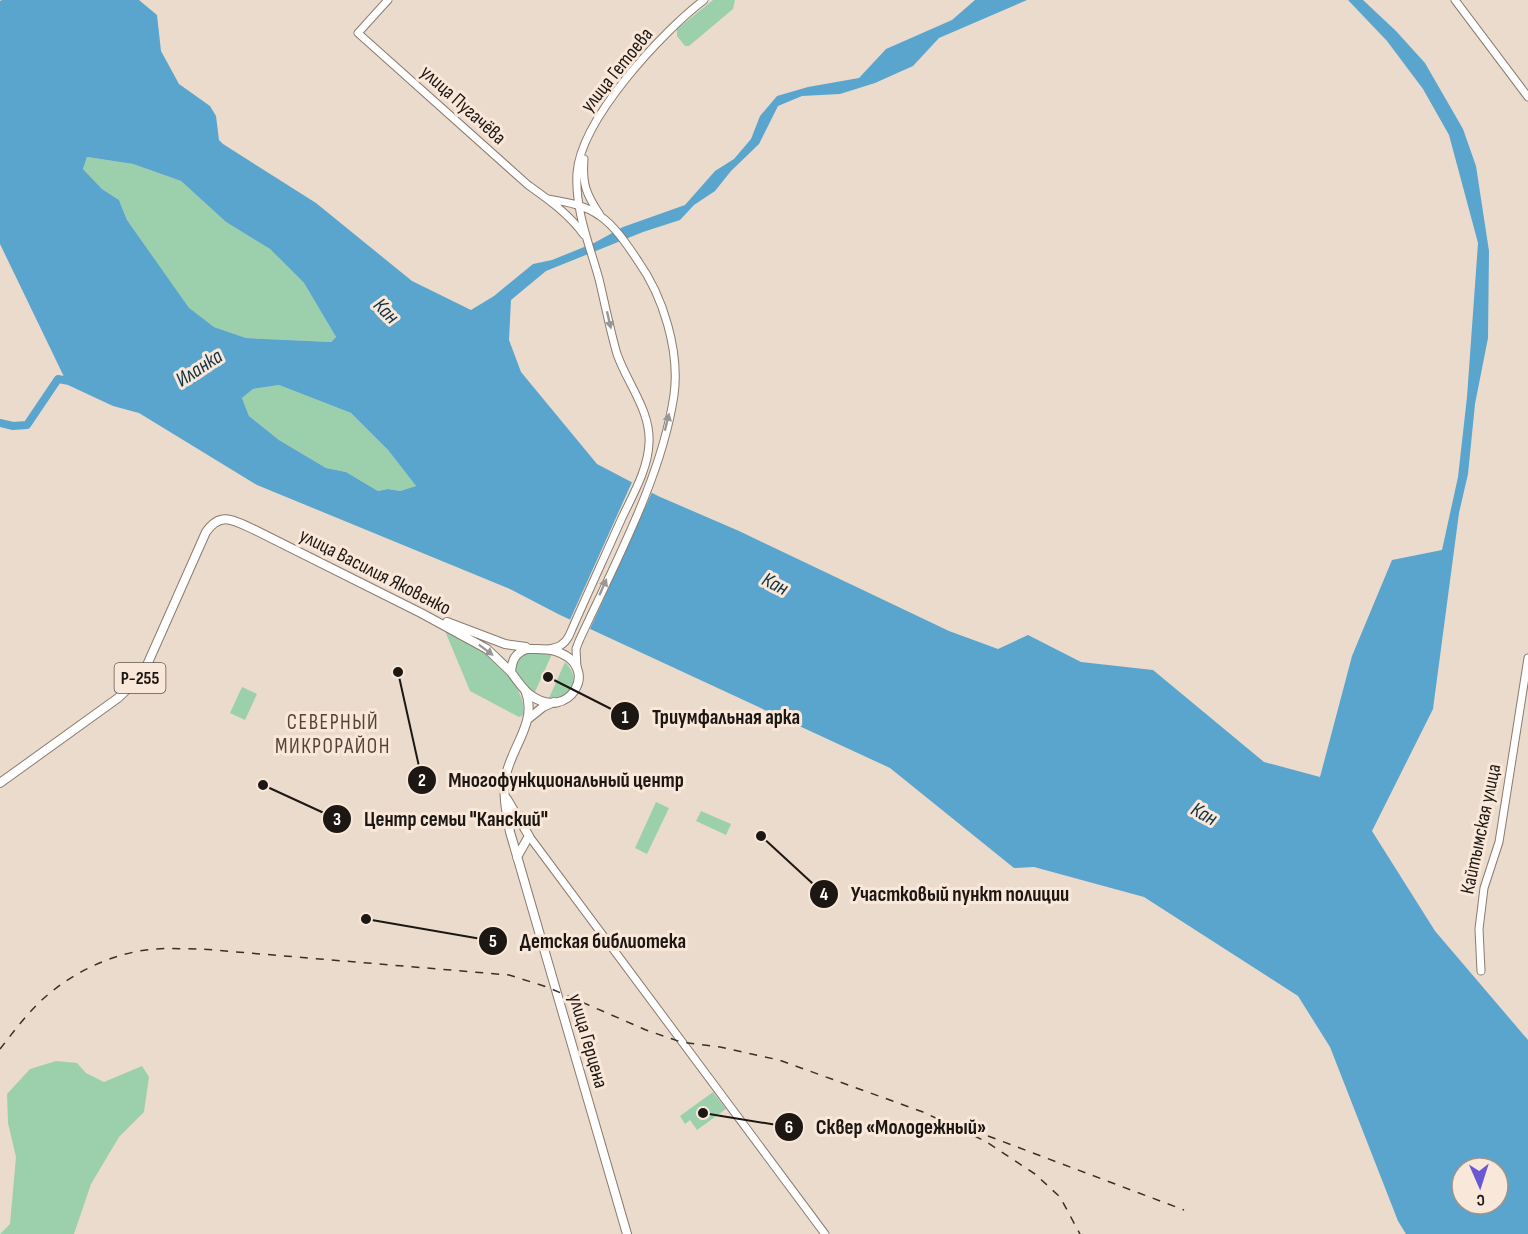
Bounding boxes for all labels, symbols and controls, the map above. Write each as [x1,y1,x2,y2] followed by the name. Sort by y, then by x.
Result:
[576,23,658,117] street label: улица Гетоева
[415,60,511,150] street label: улица Пугачёва
[368,293,404,329] water label: Кан
[605,311,615,329] one-way arrow
[171,343,228,392] water label: Иланка
[663,413,673,432] one-way arrow
[295,523,455,621] street label: улица Василия Яковенко
[758,567,793,601] water label: Кан
[599,579,608,596] one-way arrow
[478,644,494,656] one-way arrow
[114,663,166,693] road number: Р-255
[610,697,812,736] callout: Триумфальная арка
[652,705,800,730] text: Триумфальная арка
[621,707,629,728] text: 1
[275,710,391,759] district label: СЕВЕРНЫЙ МИКРОРАЙОН
[407,760,696,799] callout: Многофункциональный центр
[1456,762,1506,896] street label: Кайтымская улица
[448,768,684,793] text: Многофункциональный центр
[418,770,426,791] text: 2
[1186,797,1222,831] water label: Кан
[322,799,560,838] callout: Центр семьи "Канский"
[364,807,548,832] text: Центр семьи "Канский"
[333,809,341,830] text: 3
[809,874,1081,913] callout: Участковый пункт полиции
[851,882,1069,907] text: Участковый пункт полиции
[820,884,829,905] text: 4
[478,921,698,960] callout: Детская библиотека
[520,929,686,954] text: Детская библиотека
[489,931,497,952] text: 5
[563,991,613,1091] street label: улица Герцена
[774,1107,998,1146] callout: Сквер «Молодежный»
[816,1115,986,1140] text: Сквер «Молодежный»
[785,1117,793,1138] text: 6
[1450,1156,1510,1216] north arrow
[1476,1190,1485,1209] text: С

